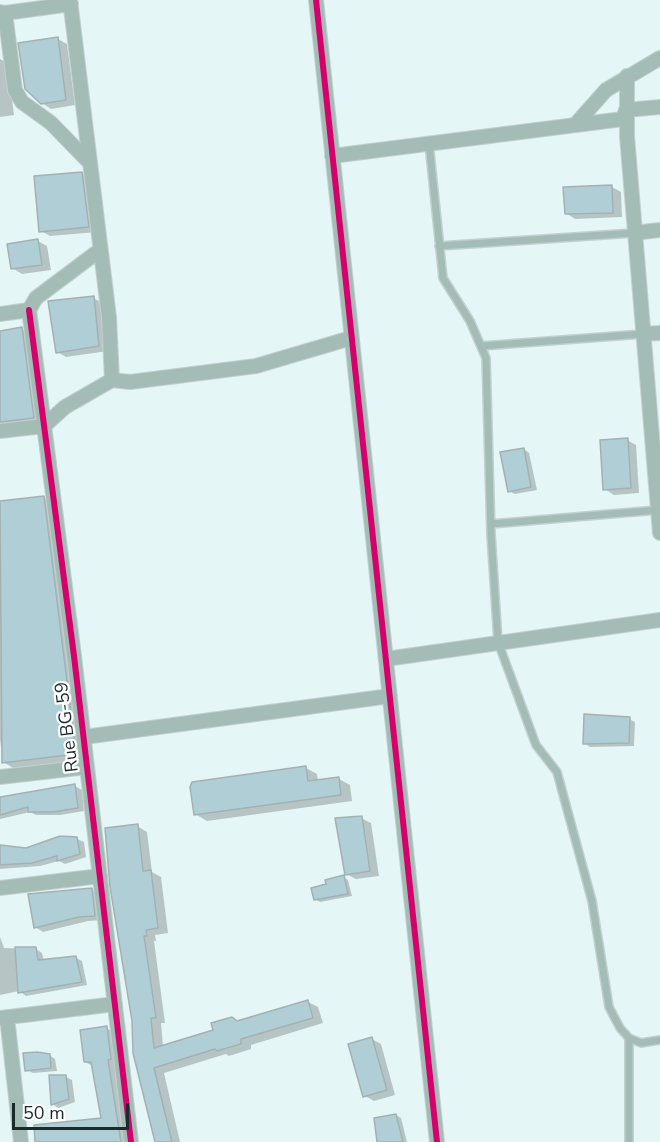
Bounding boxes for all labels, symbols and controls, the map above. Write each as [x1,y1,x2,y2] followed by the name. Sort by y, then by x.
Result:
[52,681,84,773] street label: Rue BG-59
[15,1091,132,1129] scale bar
[23,1101,65,1125] text: 50 m

